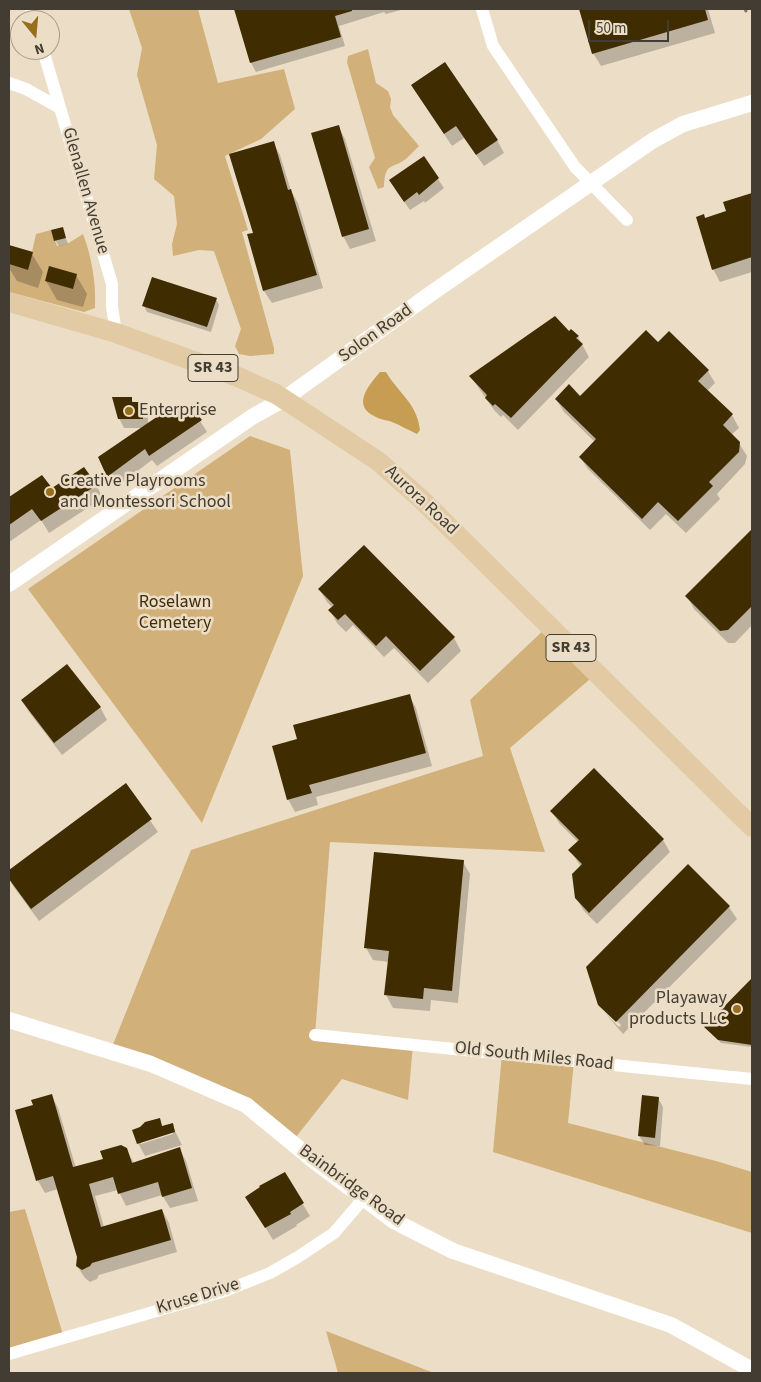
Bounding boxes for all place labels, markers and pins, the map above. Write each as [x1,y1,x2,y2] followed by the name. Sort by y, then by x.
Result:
[139,400,216,422] place label: Enterprise
[123,405,135,417] marker: Enterprise
[60,471,231,514] place label: Creative Playrooms and Montessori School
[44,486,56,498] marker: Creative Playrooms and Montessori School
[629,988,727,1030] place label: Playaway products LLC
[731,1003,743,1015] marker: Playaway products LLC

